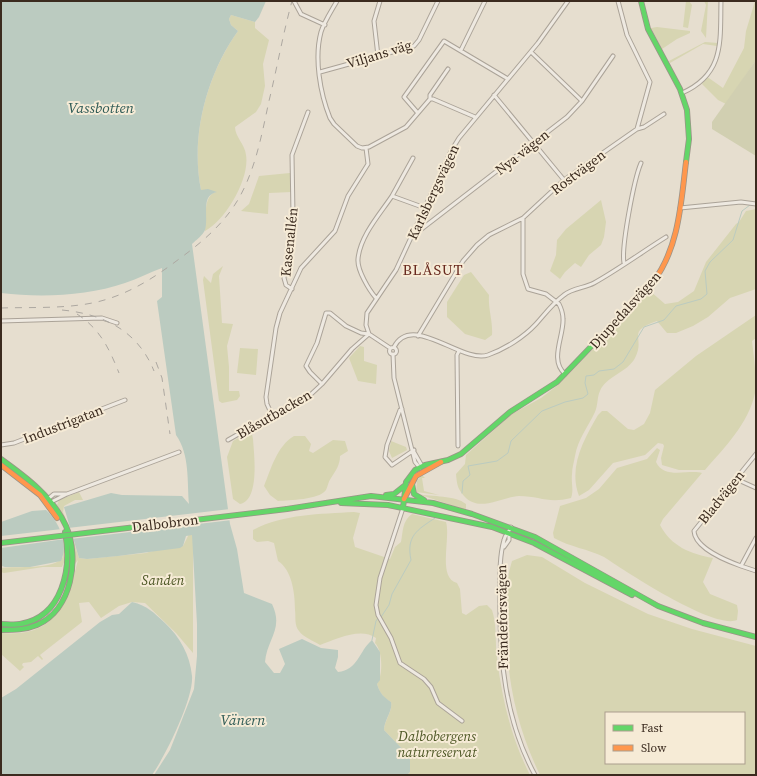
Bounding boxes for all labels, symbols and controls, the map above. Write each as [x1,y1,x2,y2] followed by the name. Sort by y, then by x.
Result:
[344,35,414,73] street label: Viljans väg
[68,97,134,118] water label: Vassbotten
[491,124,554,180] street label: Nya vägen
[402,141,464,243] street label: Karlsbergsvägen
[546,144,610,199] street label: Rostvägen
[275,206,303,277] street label: Kasenallén
[402,259,464,280] district label: BLÅSUT
[584,266,666,353] street label: Djupedalsvägen
[233,384,316,444] street label: Blåsutbacken
[20,399,107,448] street label: Industrigatan
[693,465,749,528] street label: Bladvägen
[131,509,200,537] street label: Dalbobron
[491,564,513,670] street label: Frändeforsvägen
[141,570,185,590] park label: Sanden
[220,709,266,730] water label: Vänern
[605,712,745,764] legend
[641,720,663,736] text: Fast
[397,726,478,762] park label: Dalbobergens naturreservat
[641,740,667,756] text: Slow

